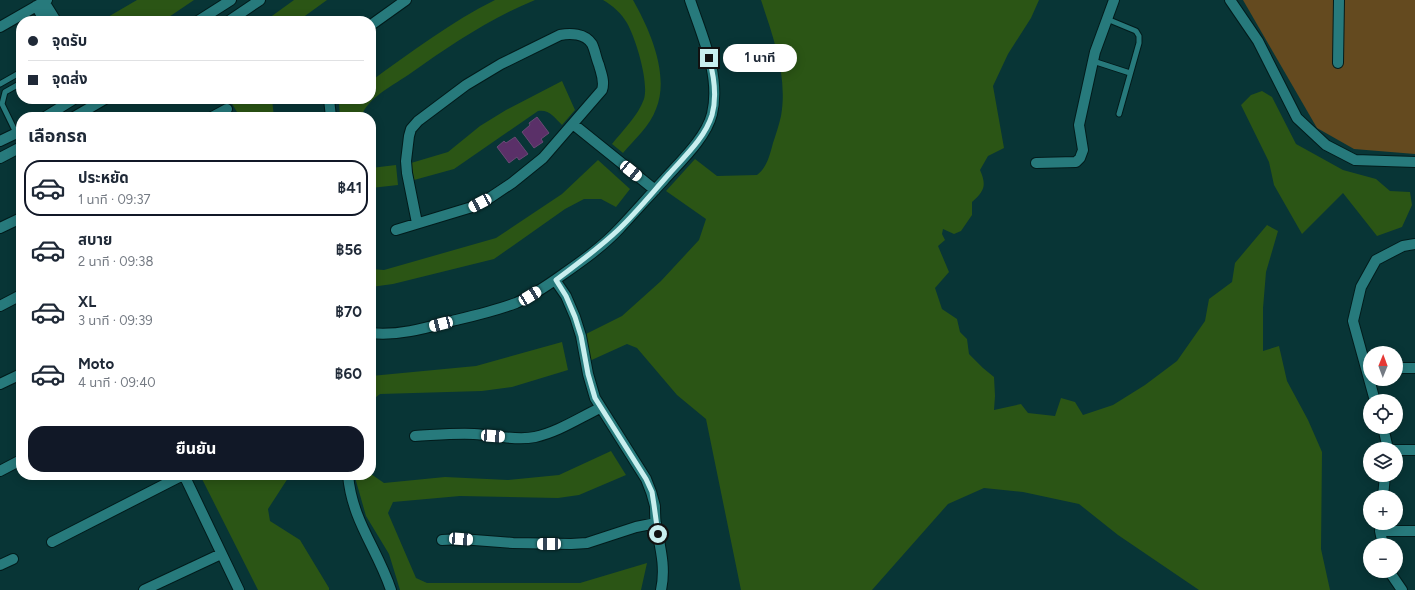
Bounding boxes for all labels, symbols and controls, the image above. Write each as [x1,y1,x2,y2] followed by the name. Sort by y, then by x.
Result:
[52,32,87,50] text: จุดรับ
[723,44,797,72] callout: 1 นาที
[700,49,718,67] route end
[744,50,776,65] text: 1 นาที
[52,70,88,88] text: จุดส่ง
[28,125,87,147] text: เลือกรถ
[618,159,644,183] car
[78,169,129,187] text: ประหยัด
[30,170,66,206] icon: car
[337,179,362,197] text: ฿41
[78,192,151,207] text: 1 นาที · 09:37
[467,192,493,214] car
[78,231,112,249] text: สบาย
[30,232,66,268] icon: car
[336,241,362,259] text: ฿56
[78,254,153,269] text: 2 นาที · 09:38
[517,285,543,307] car
[78,293,96,311] text: XL
[30,294,66,330] icon: car
[335,303,362,321] text: ฿70
[78,313,153,328] text: 3 นาที · 09:39
[428,315,454,333] car
[1363,346,1403,386] north arrow
[1363,346,1403,578] map controls
[78,355,114,373] text: Moto
[30,356,66,392] icon: car
[335,365,362,383] text: ฿60
[78,375,156,390] text: 4 นาที · 09:40
[1363,394,1403,434] button: locate
[28,426,364,472] button: ยืนยัน
[481,429,505,443] car
[1363,442,1403,482] button: layers
[1363,490,1403,530] button: +
[649,525,667,543] route start
[449,532,473,546] car
[537,538,561,550] car
[1363,538,1403,578] button: −

